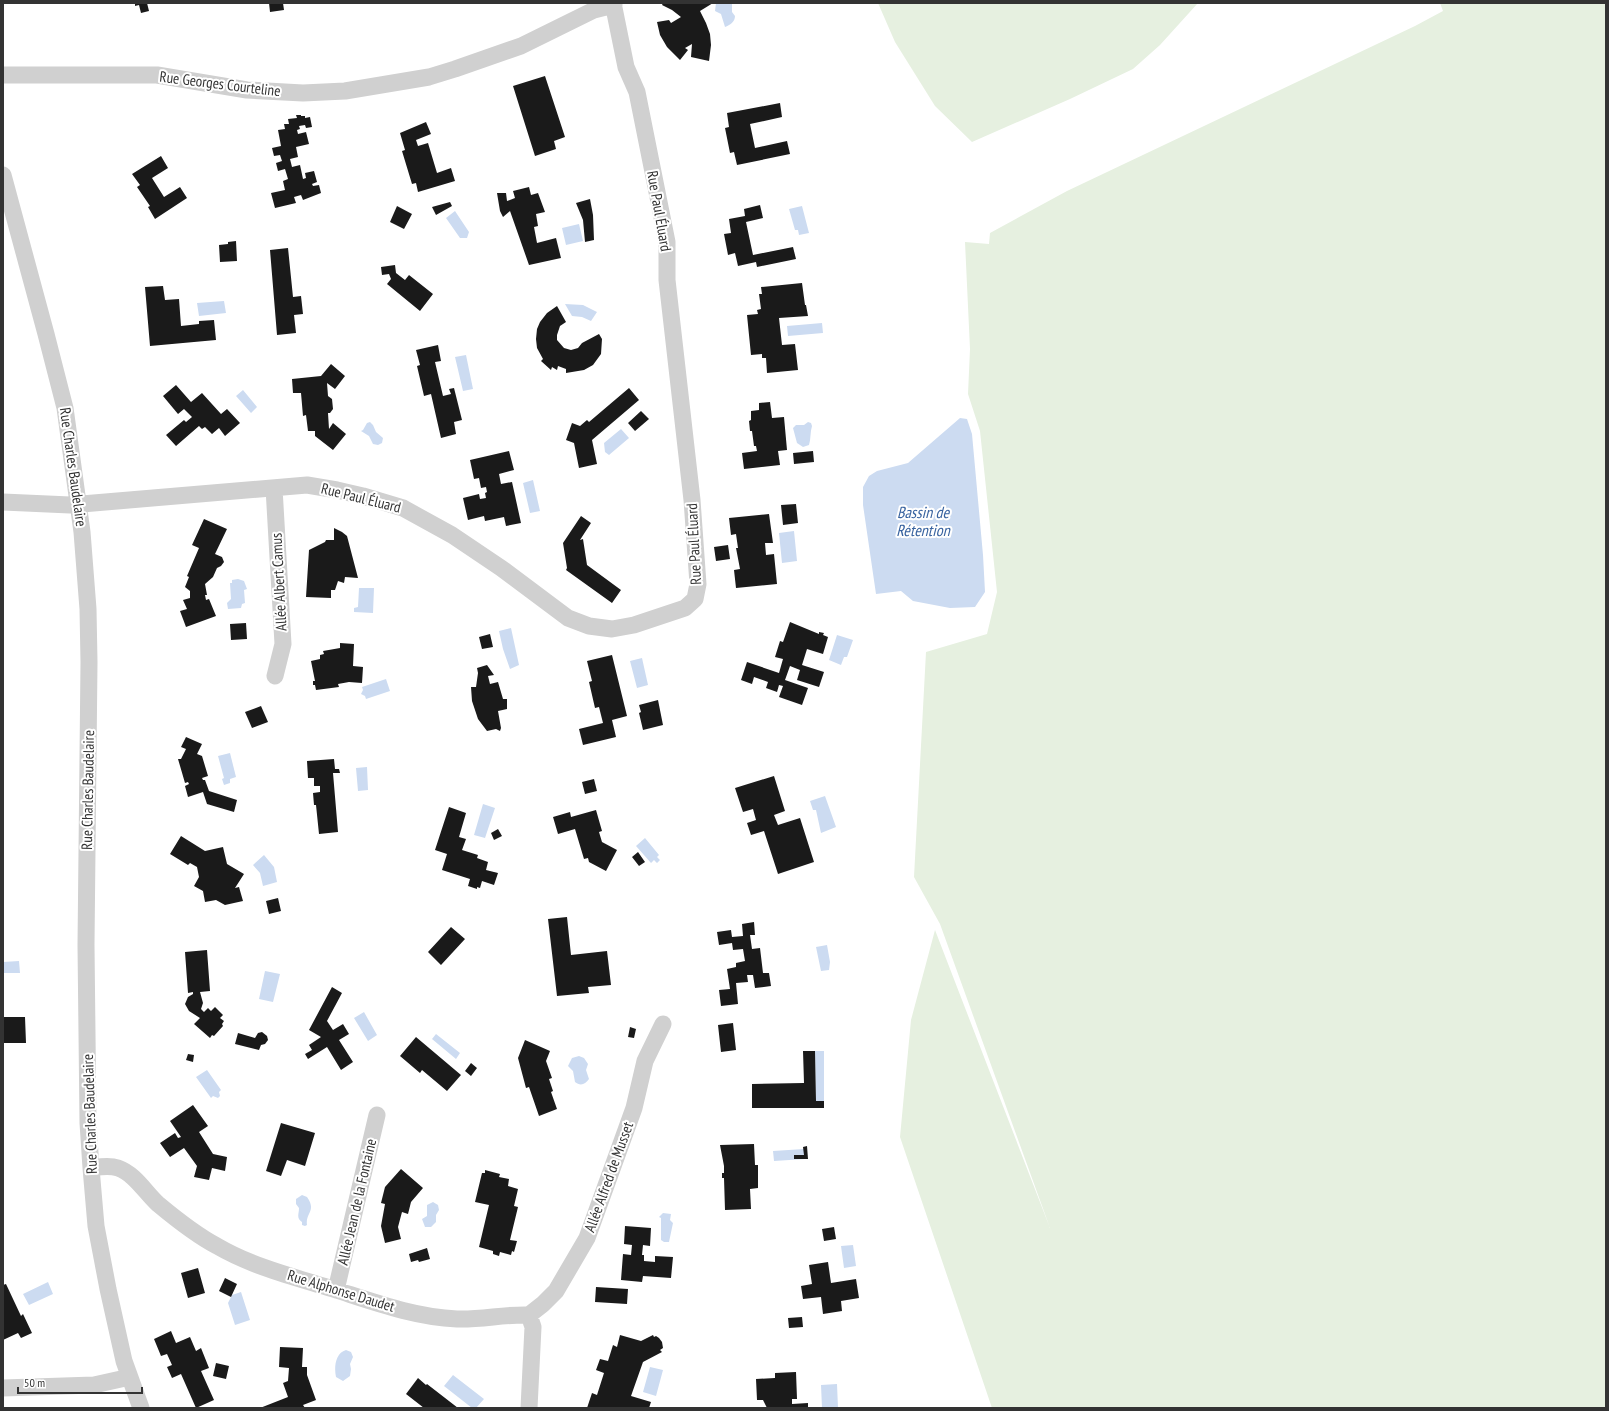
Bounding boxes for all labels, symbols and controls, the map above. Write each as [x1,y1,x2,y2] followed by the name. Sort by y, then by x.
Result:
[159,67,282,100] street label: Rue Georges Courteline
[643,169,676,253] street label: Rue Paul Éluard
[56,406,91,528] street label: Rue Charles Baudelaire
[319,478,403,517] street label: Rue Paul Éluard
[896,502,951,540] water label: Bassin de Rétention
[682,503,705,585] street label: Rue Paul Éluard
[266,532,291,632] street label: Allée Albert Camus
[77,730,98,850] street label: Rue Charles Baudelaire
[78,1054,101,1174] street label: Rue Charles Baudelaire
[580,1119,637,1235] street label: Allée Alfred de Musset
[333,1137,380,1267] street label: Allée Jean de la Fontaine
[285,1265,397,1316] street label: Rue Alphonse Daudet
[18,1369,142,1395] scale bar
[24,1375,45,1390] text: 50 m

